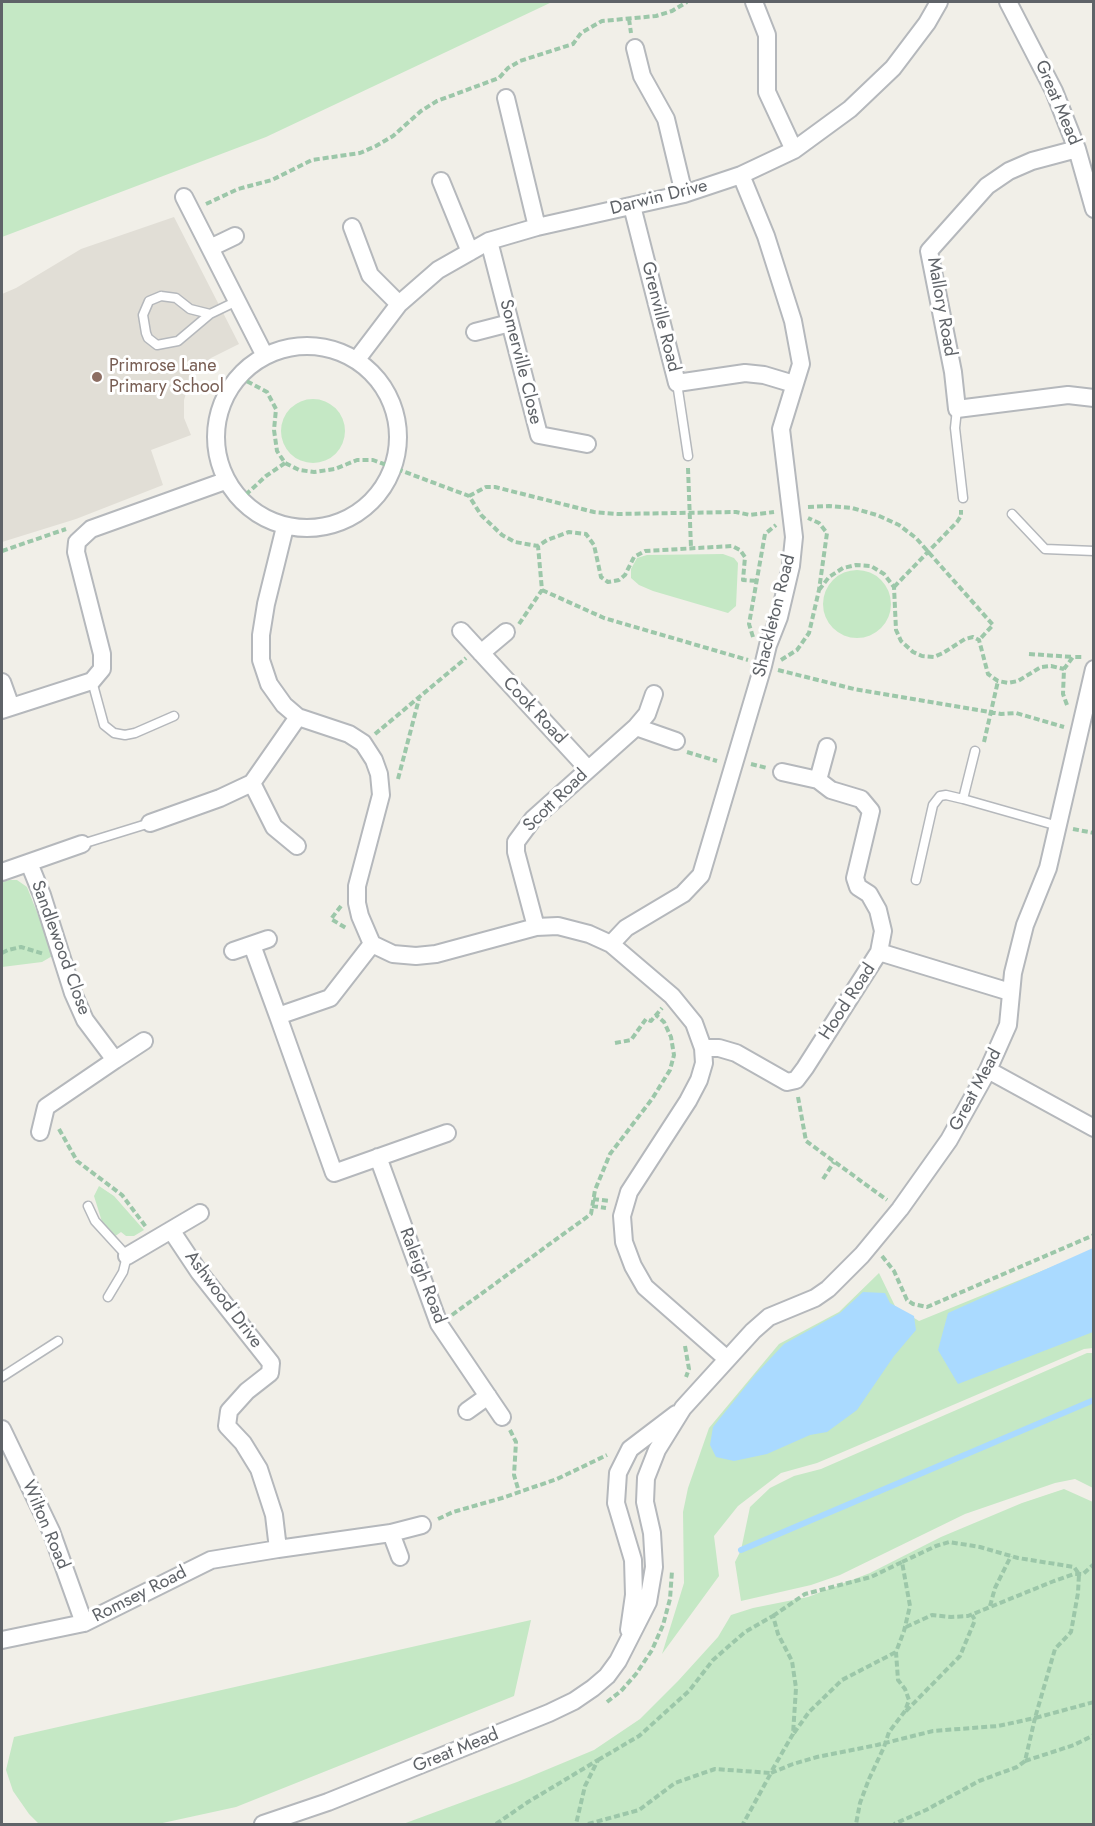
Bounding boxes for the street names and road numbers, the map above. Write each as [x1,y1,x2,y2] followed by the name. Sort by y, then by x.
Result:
[1029,57,1085,149] street label: Great Mead
[608,175,710,221] street label: Darwin Drive
[922,256,960,358] street label: Mallory Road
[636,260,684,374] street label: Grenville Road
[494,297,546,427] street label: Somerville Close
[749,552,801,680] street label: Shackleton Road
[497,673,571,749] street label: Cook Road
[519,765,593,837] street label: Scott Road
[26,878,94,1018] street label: Sandlewood Close
[815,960,881,1044] street label: Hood Road
[945,1045,1007,1135] street label: Great Mead
[394,1225,450,1327] street label: Raleigh Road
[180,1247,266,1353] street label: Ashwood Drive
[17,1477,73,1573] street label: Wilton Road
[90,1562,190,1628] street label: Romsey Road
[410,1724,502,1778] street label: Great Mead

